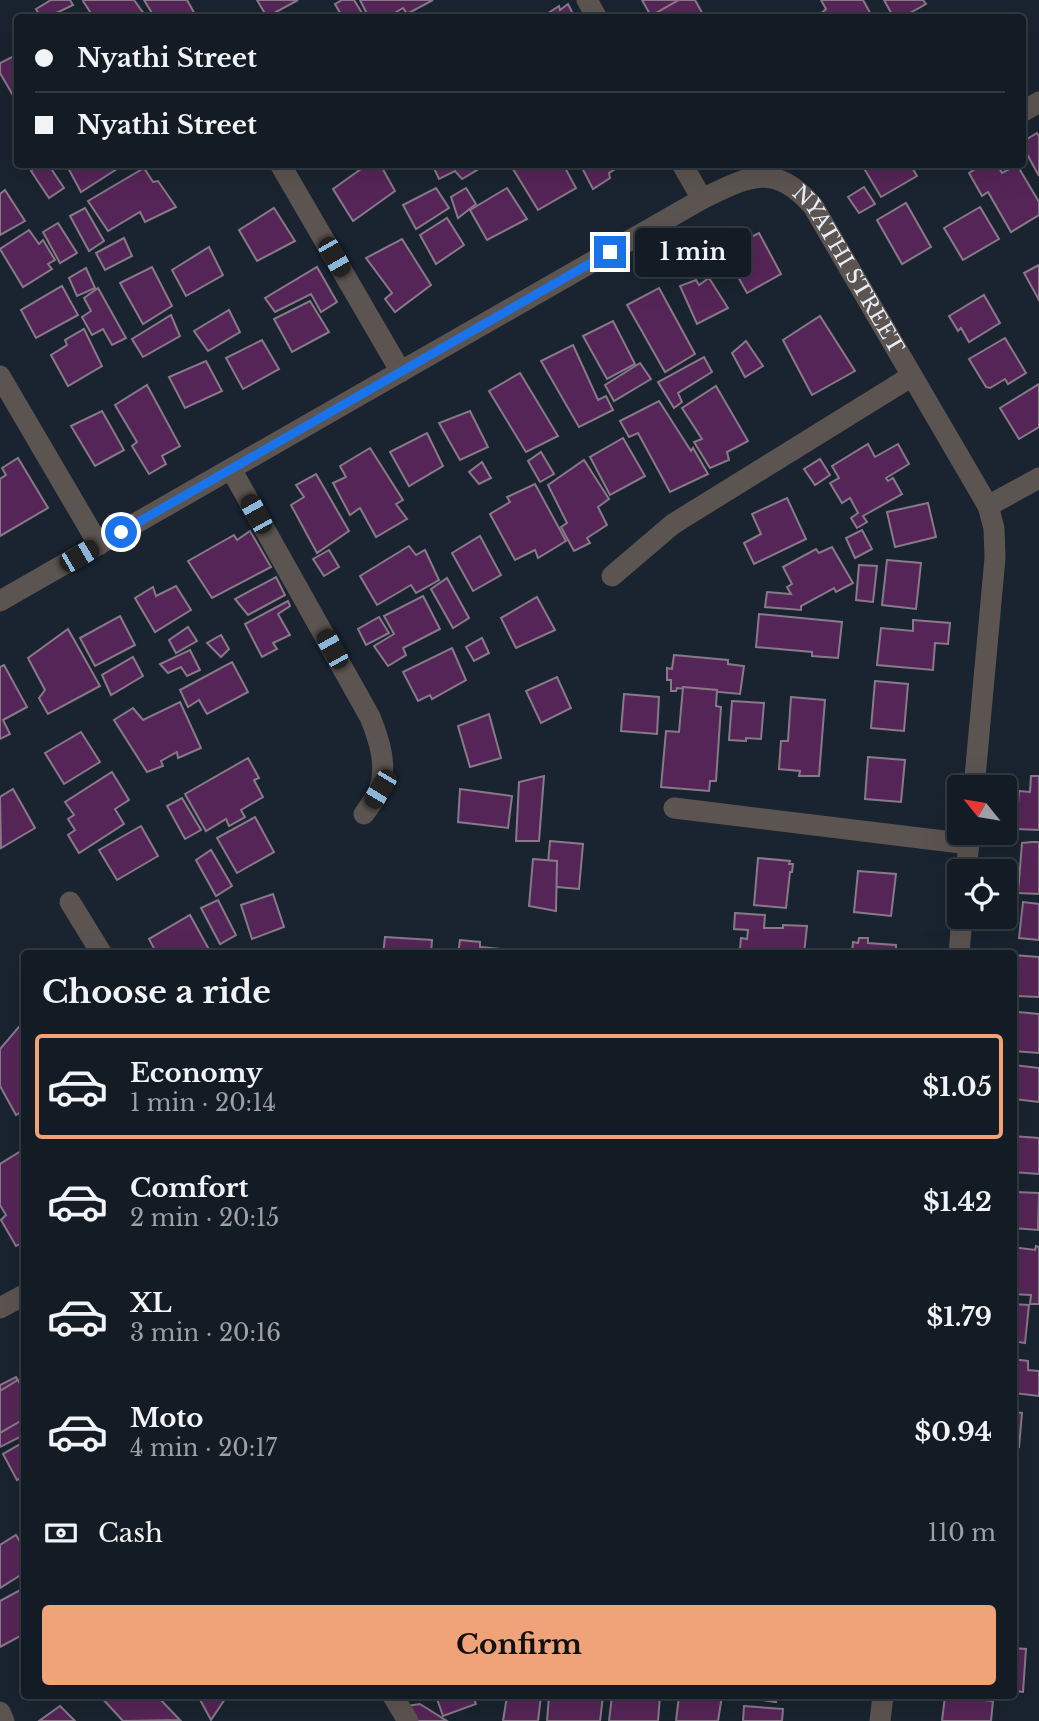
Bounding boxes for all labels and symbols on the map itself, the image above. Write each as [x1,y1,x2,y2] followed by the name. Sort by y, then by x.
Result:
[787,179,909,358] street label: NYATHI STREET
[634,228,750,276] callout: 1 min
[315,234,354,280] car
[594,236,626,268] route end
[237,491,276,537] car
[105,516,137,548] route start
[56,536,103,576] car
[313,626,352,672] car
[361,766,400,812] car
[947,775,1017,845] north arrow

